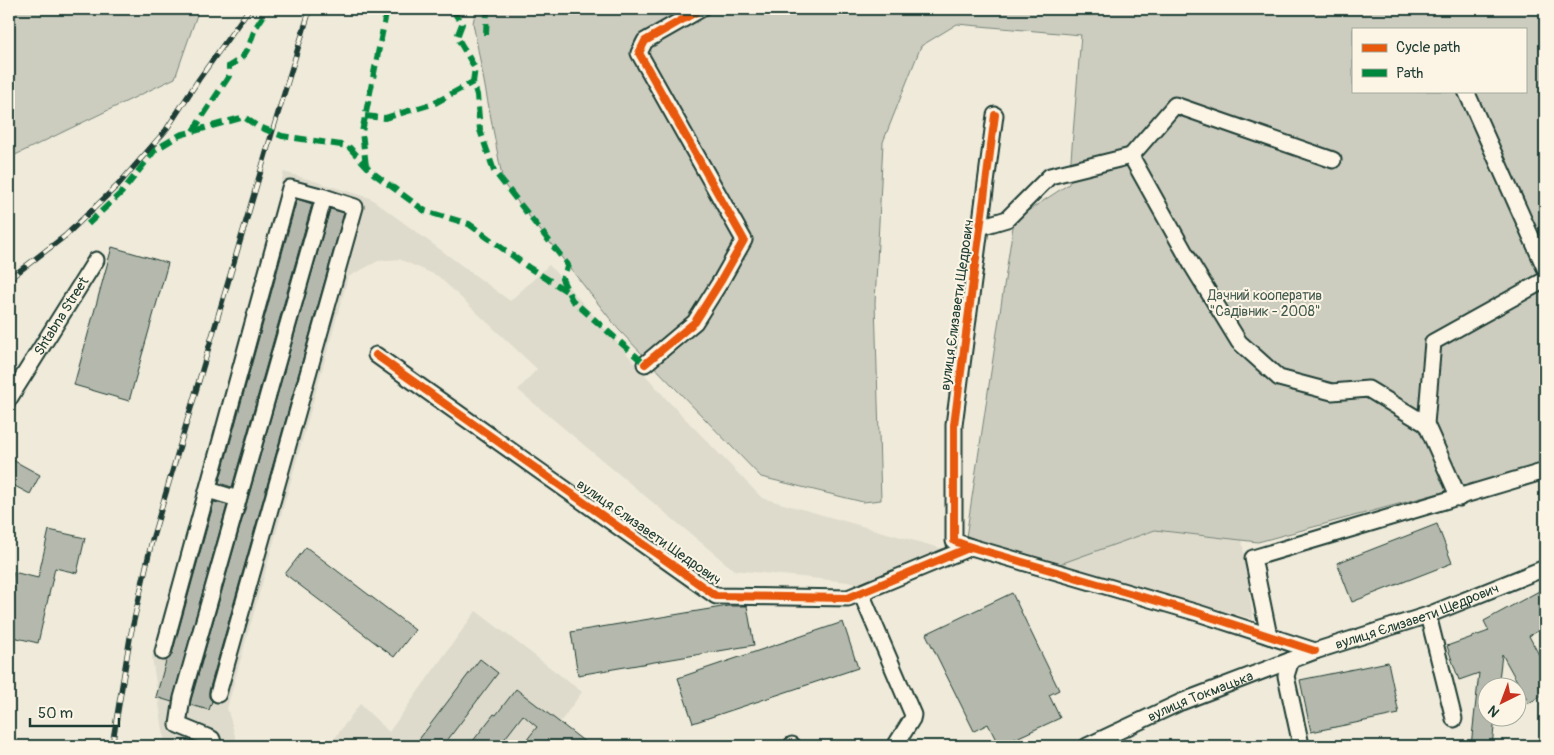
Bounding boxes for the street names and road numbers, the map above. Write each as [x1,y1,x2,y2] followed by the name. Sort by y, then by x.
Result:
[937,219,977,391] street label: вулиця Єлизавети Щедрович
[30,273,92,358] street label: Shtabna Street
[574,476,724,588] street label: вулиця Єлизавети Щедрович
[1333,579,1501,653] street label: вулиця Єлизавети Щедрович
[1145,667,1255,725] street label: вулиця Токмацька

